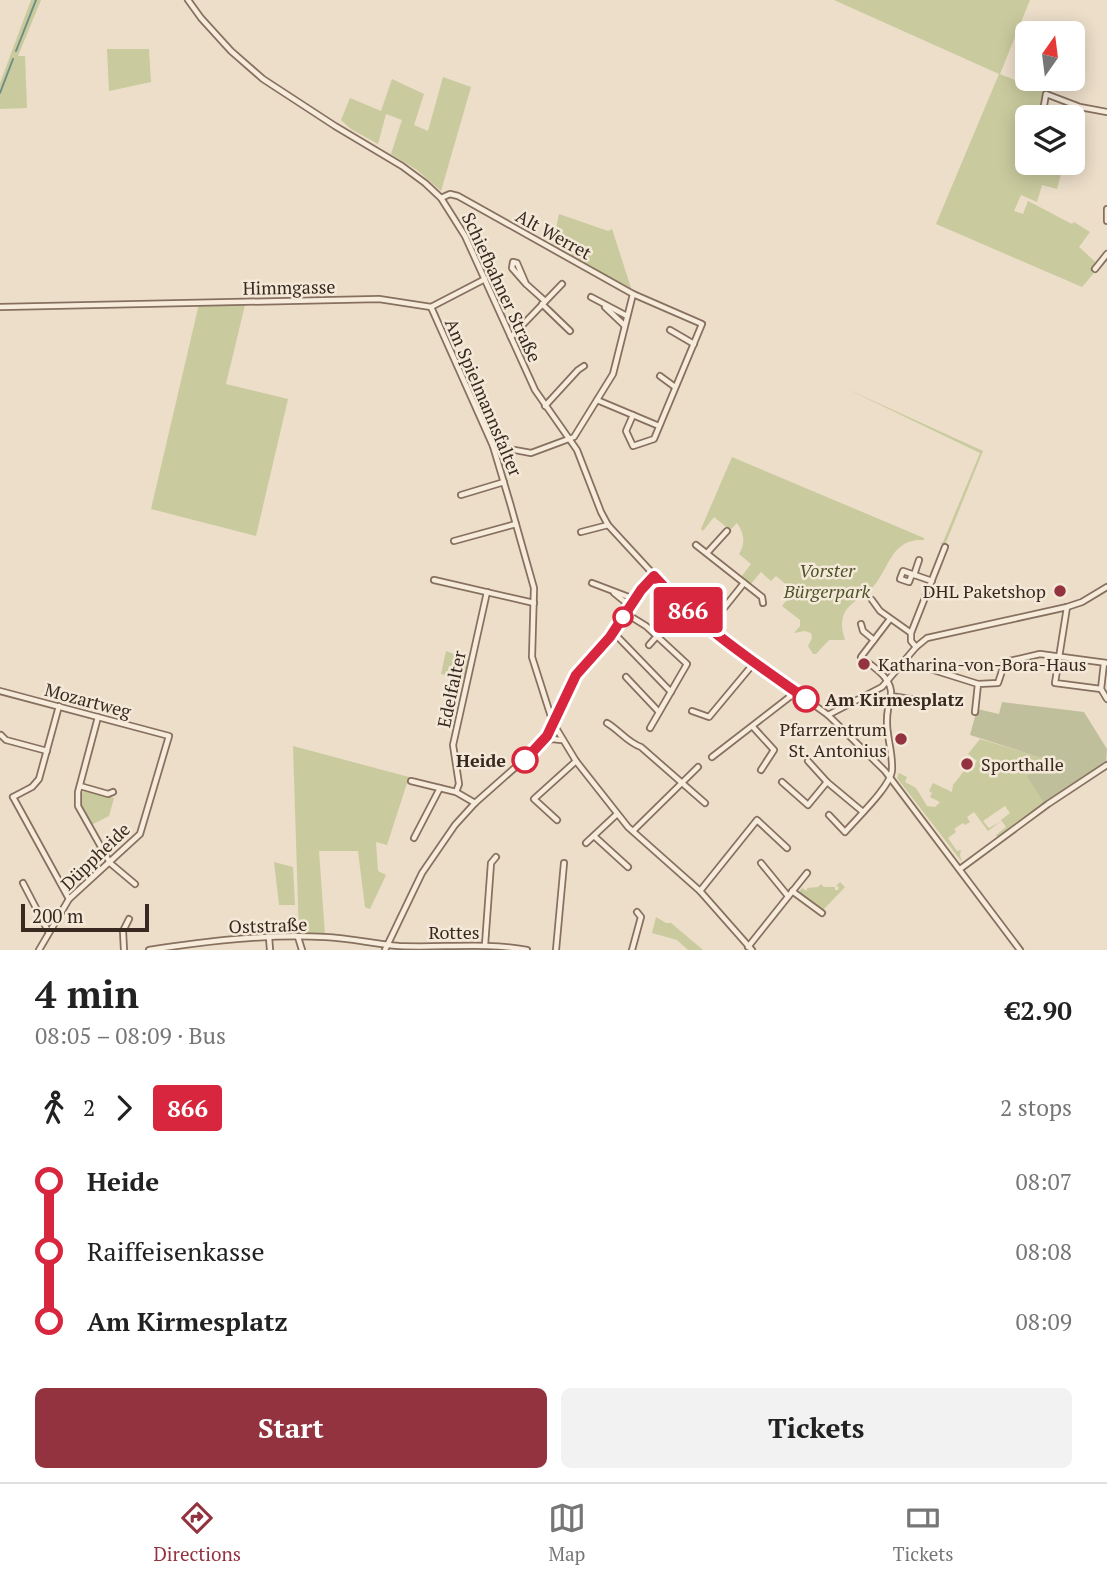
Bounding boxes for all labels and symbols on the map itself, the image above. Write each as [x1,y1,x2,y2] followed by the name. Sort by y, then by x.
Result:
[1015,21,1085,91] north arrow
[512,203,596,265] street label: Alt Werret
[457,208,547,366] street label: Schiefbahner Straße
[242,274,336,300] street label: Himmgasse
[440,315,528,480] street label: Am Spielmannsfalter
[783,558,871,603] park label: Vorster Bürgerpark
[923,579,1046,603] place label: DHL Paketshop
[1052,583,1068,599] marker: DHL Paketshop
[648,587,728,633] line badge: 866
[613,607,633,627] unlabelled marker
[431,648,471,730] street label: Edelfalter
[878,652,1087,676] place label: Katharina-von-Bora-Haus
[856,656,872,672] marker: Katharina-von-Bora-Haus
[42,677,134,723] street label: Mozartweg
[793,686,819,712] marker: Am Kirmesplatz
[825,687,964,711] place label: Am Kirmesplatz
[779,717,887,762] place label: Pfarrzentrum St. Antonius
[893,731,909,747] marker: Pfarrzentrum St. Antonius
[512,747,538,773] marker: Heide
[456,748,506,772] place label: Heide
[981,752,1064,776] place label: Sporthalle
[959,756,975,772] marker: Sporthalle
[55,817,135,895] street label: Düppheide
[21,901,149,933] scale bar
[228,912,308,938] street label: Oststraße
[428,920,480,944] street label: Rottes

